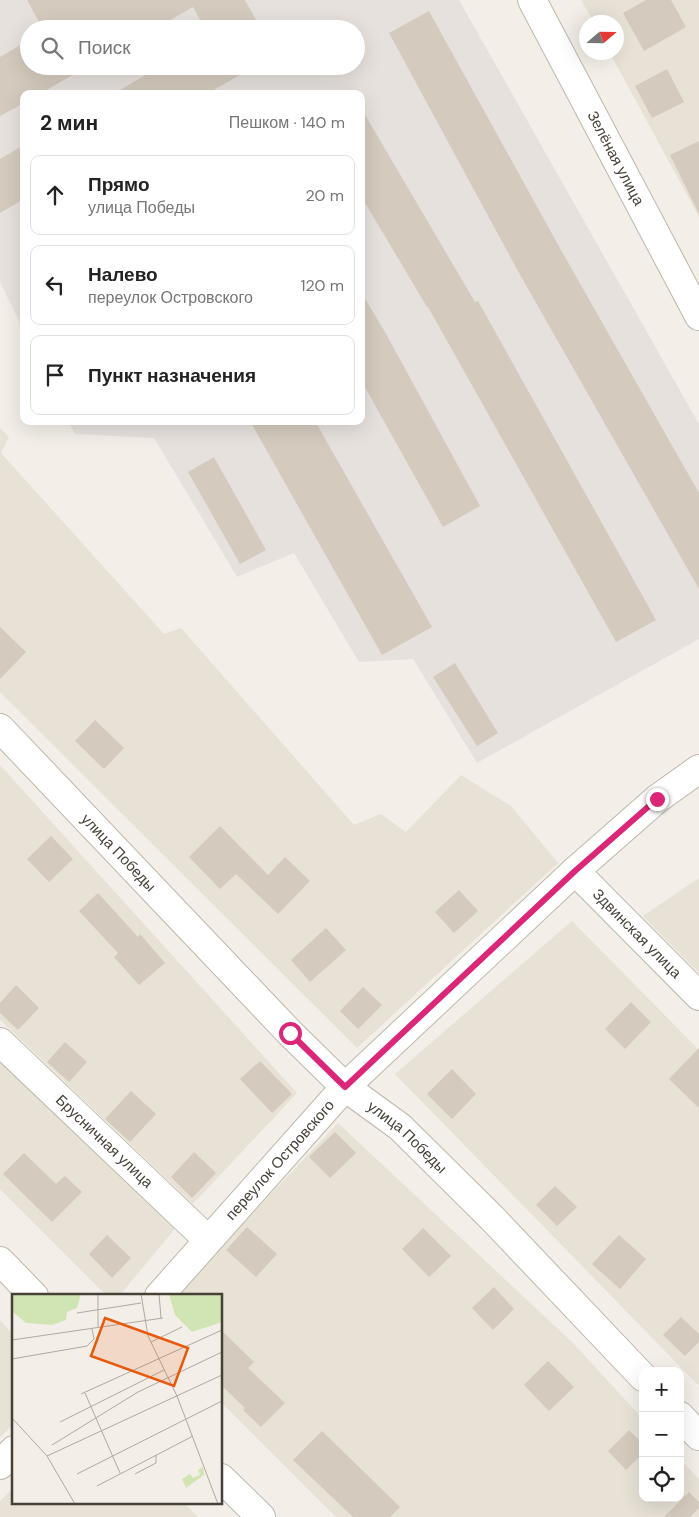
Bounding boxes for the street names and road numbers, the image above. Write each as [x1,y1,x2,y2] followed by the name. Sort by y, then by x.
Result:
[582,108,649,210] street label: Зелёная улица
[77,809,160,896] street label: улица Победы
[588,884,686,983] street label: Здвинская улица
[51,1090,158,1193] street label: Брусничная улица
[221,1096,339,1224] street label: переулок Островского
[363,1096,451,1178] street label: улица Победы

